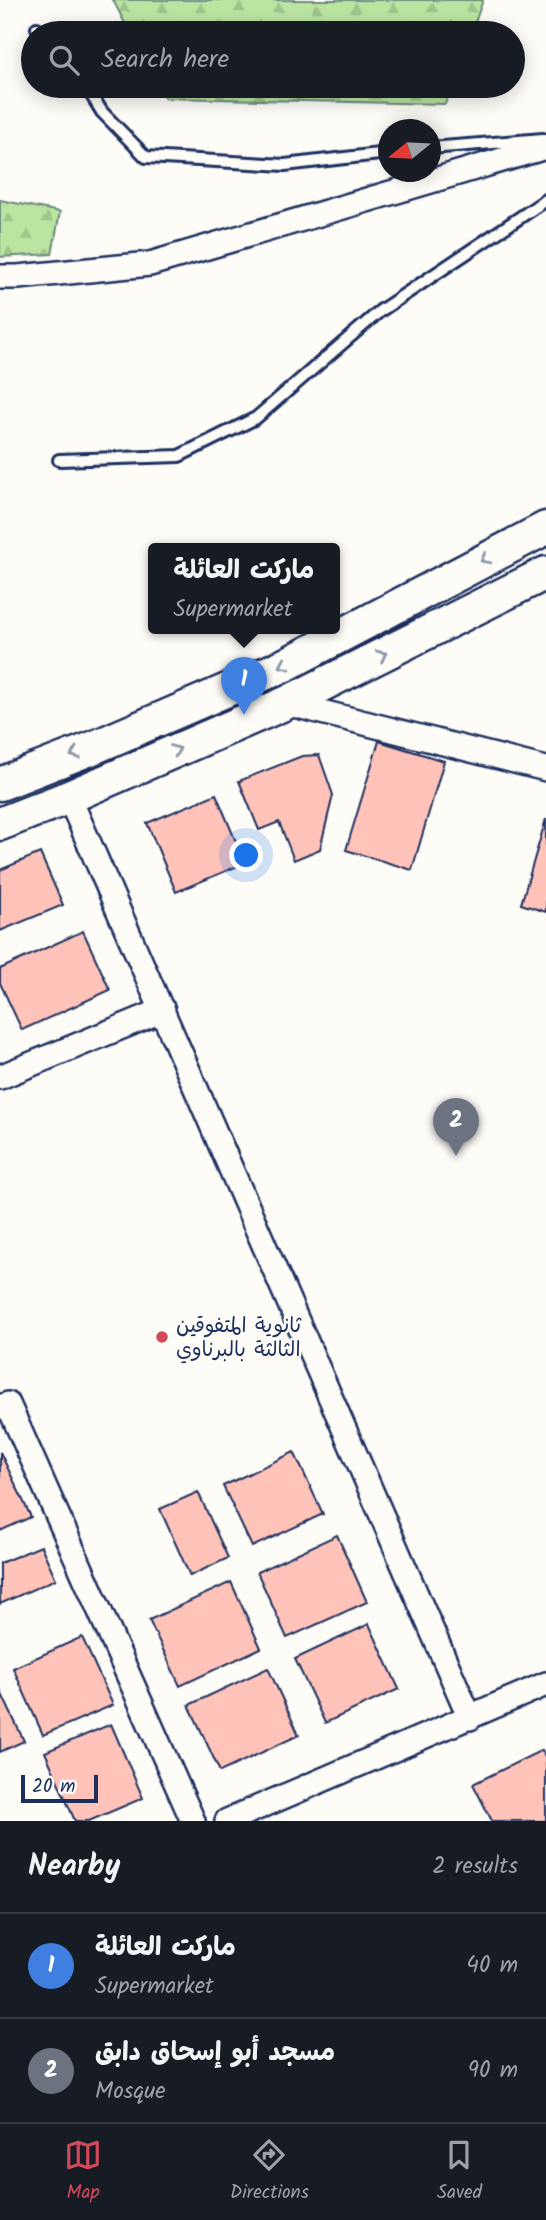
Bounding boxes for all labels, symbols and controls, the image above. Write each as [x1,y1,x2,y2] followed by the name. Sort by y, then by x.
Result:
[21,21,525,98] search box
[101,39,229,81] text: Search here
[45,41,83,79] icon: search
[378,119,441,182] north arrow
[148,543,340,634] popup
[174,550,314,592] text: ماركت العائلة
[480,551,492,564] one-way arrow
[174,592,293,628] text: Supermarket
[375,649,387,663] one-way arrow
[221,657,267,715] pin: 1
[279,657,291,671] one-way arrow
[169,744,181,758] one-way arrow
[69,746,81,760] one-way arrow
[229,838,263,872] your location
[433,1098,479,1156] pin: 2
[176,1310,302,1367] place label: ثانوية المتفوقين الثالثة بالبرناوي
[154,1329,170,1345] marker: ثانوية المتفوقين الثالثة بالبرناوي
[21,1772,98,1804] scale bar
[32,1772,75,1802] text: 20 m
[28,1843,120,1891] text: Nearby
[432,1849,518,1885] text: 2 results
[95,1927,236,1969] text: ماركت العائلة
[48,1948,54,1984] text: 1
[466,1948,518,1984] text: 40 m
[95,1969,214,2005] text: Supermarket
[95,2032,335,2074] text: مسجد أبو إسحاق دابق
[44,2053,58,2089] text: 2
[468,2053,518,2089] text: 90 m
[95,2074,166,2110] text: Mosque
[64,2136,102,2208] tab: Map
[230,2136,309,2208] tab: Directions
[437,2136,482,2208] tab: Saved

